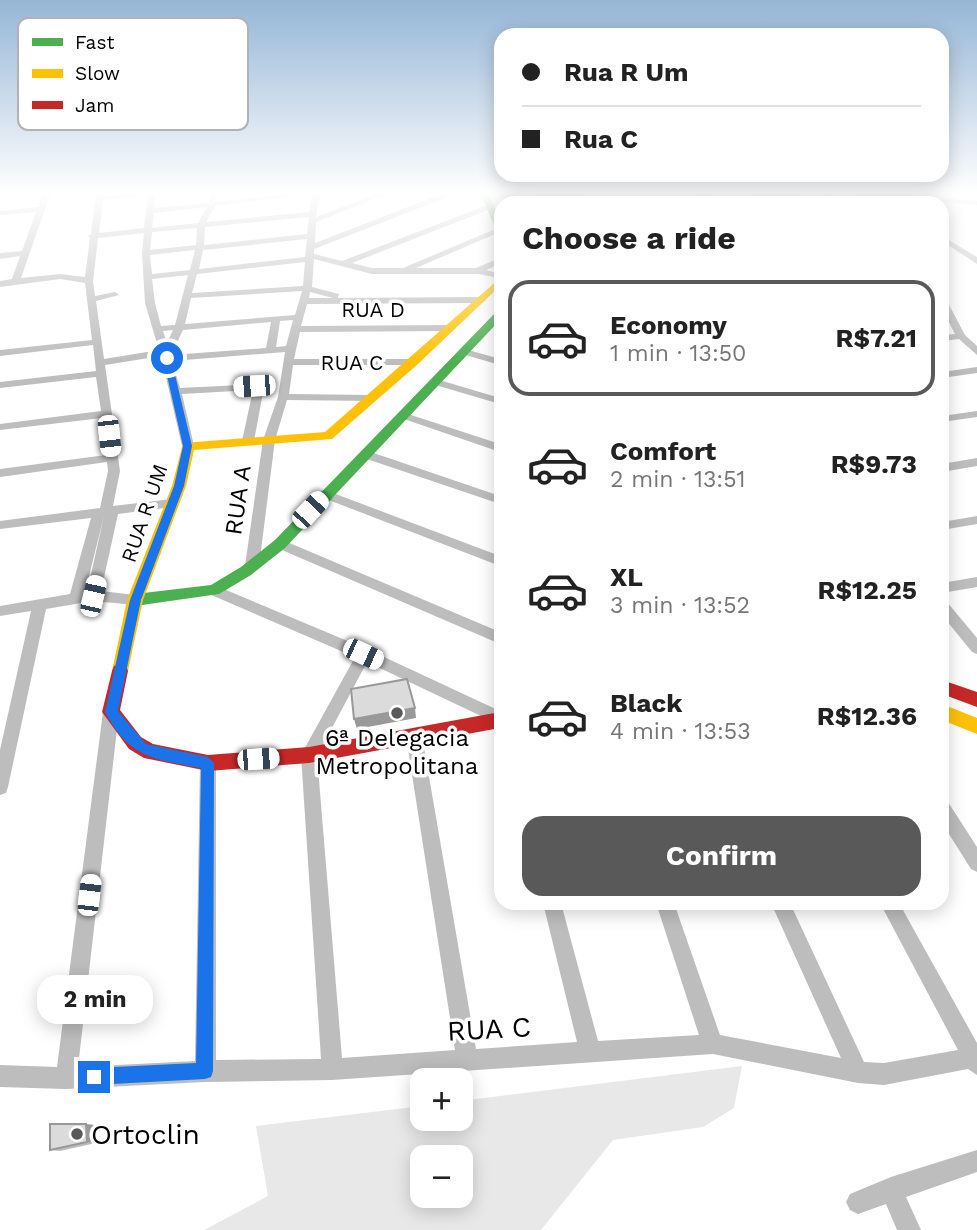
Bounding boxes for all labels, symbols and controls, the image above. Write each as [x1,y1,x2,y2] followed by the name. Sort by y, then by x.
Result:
[18,18,248,130] legend
[75,31,114,54] text: Fast
[564,57,688,87] text: Rua R Um
[75,62,120,85] text: Slow
[75,94,114,117] text: Jam
[564,124,638,154] text: Rua C
[522,219,736,257] text: Choose a ride
[341,297,405,322] street label: RUA D
[526,307,589,370] icon: car
[610,310,727,340] text: Economy
[835,323,917,353] text: R$7.21
[610,340,746,367] text: 1 min · 13:50
[151,342,183,374] route start
[321,350,383,375] street label: RUA C
[233,374,276,398] car
[97,414,122,458] car
[526,433,589,496] icon: car
[610,436,716,466] text: Comfort
[831,449,917,479] text: R$9.73
[116,460,172,566] street label: RUA R UM
[219,463,257,537] street label: RUA A
[610,466,746,493] text: 2 min · 13:51
[288,487,333,533] car
[526,559,589,622] icon: car
[610,562,643,592] text: XL
[79,573,108,619] car
[818,575,917,605] text: R$12.25
[610,592,750,619] text: 3 min · 13:52
[340,636,387,672] car
[526,685,589,748] icon: car
[610,688,682,718] text: Black
[817,701,917,731] text: R$12.36
[389,705,405,721] marker: 6ª Delegacia Metropolitana
[610,718,751,745] text: 4 min · 13:53
[316,724,478,780] place label: 6ª Delegacia Metropolitana
[237,747,280,771] car
[522,816,921,896] button: Confirm
[77,873,102,917] car
[36,976,152,1024] callout: 2 min
[64,986,126,1013] text: 2 min
[446,1010,532,1048] street label: RUA C
[78,1061,110,1093] route end
[410,1068,473,1208] map controls
[410,1068,473,1131] button: +
[91,1118,200,1151] place label: Ortoclin
[69,1126,85,1142] marker: Ortoclin
[410,1145,473,1208] button: −

